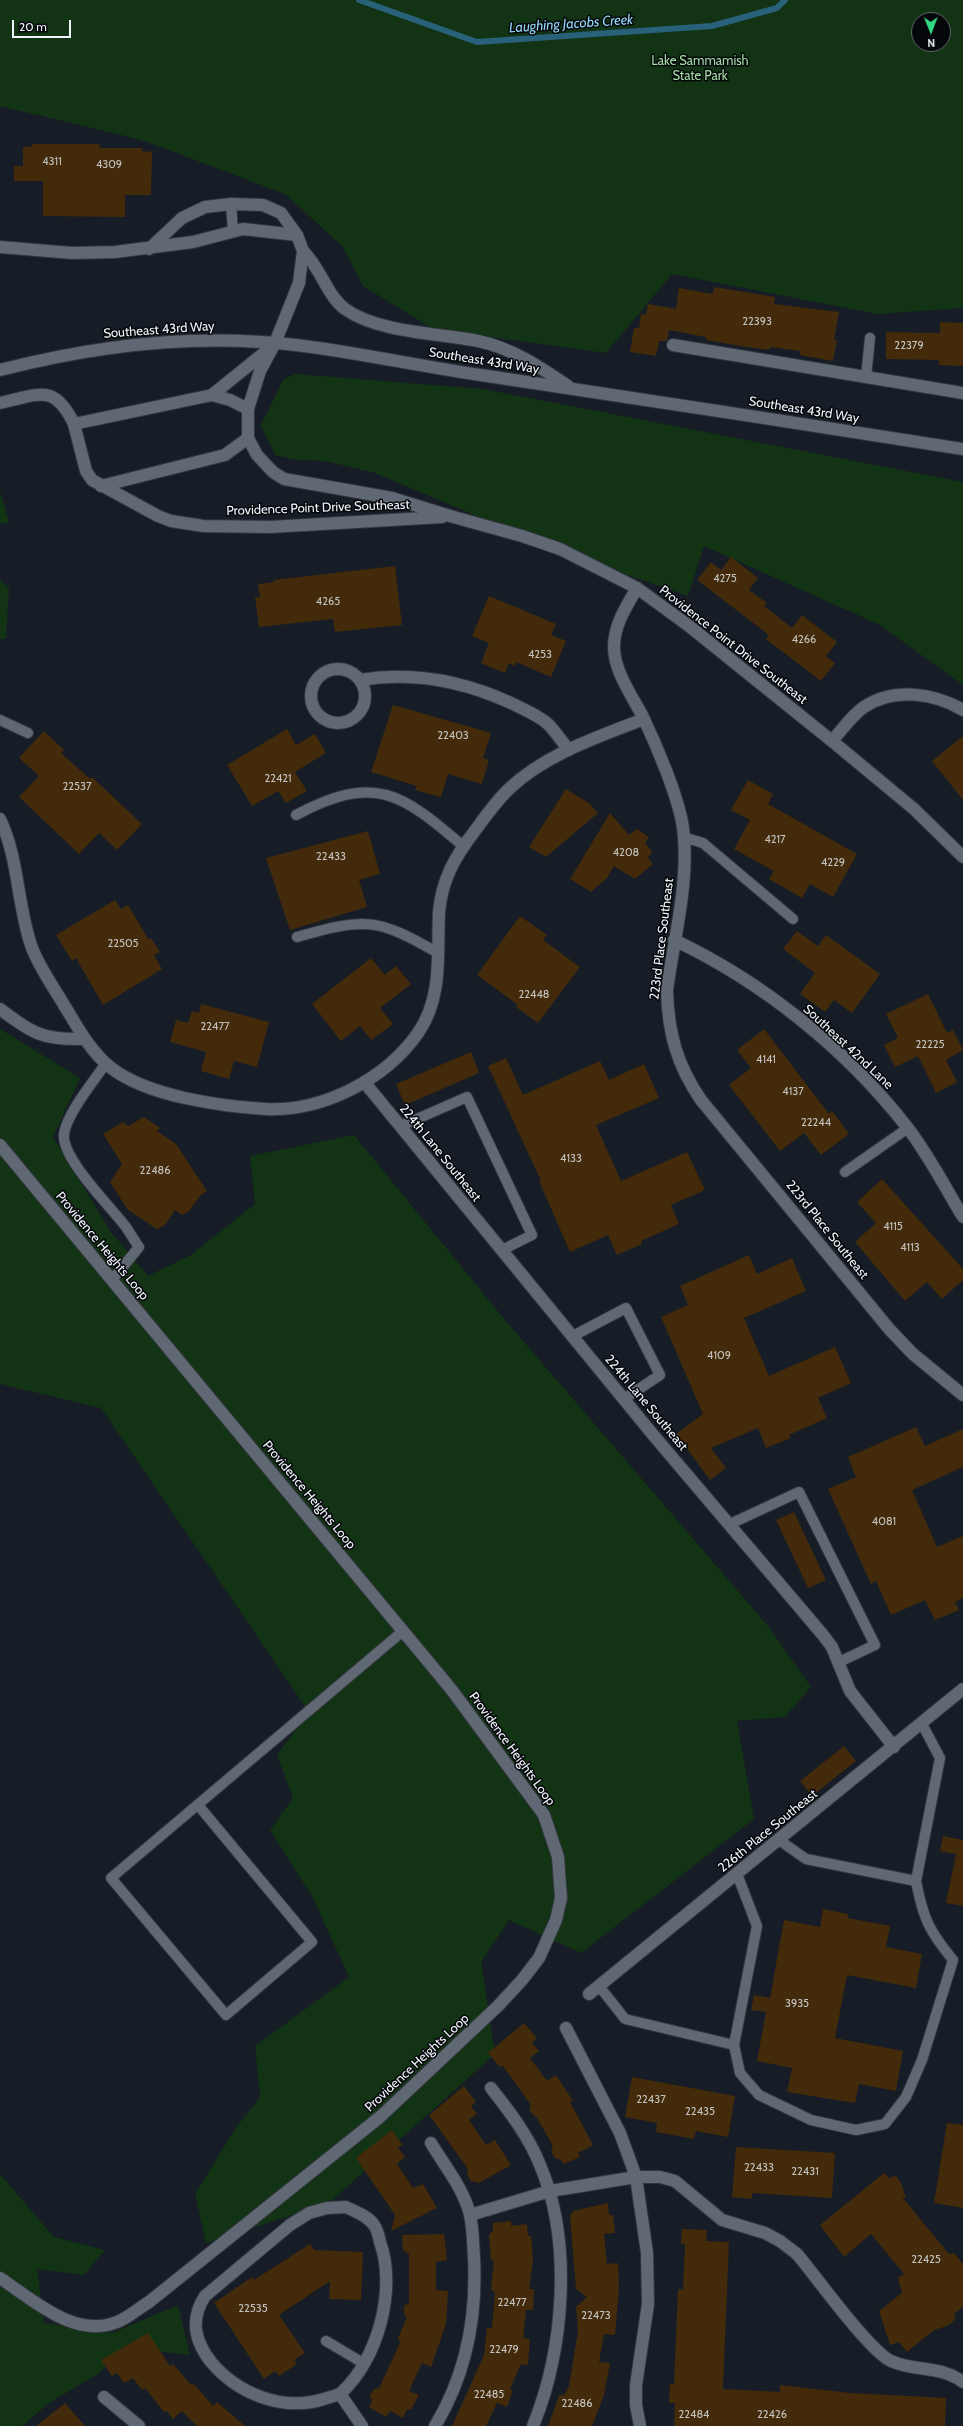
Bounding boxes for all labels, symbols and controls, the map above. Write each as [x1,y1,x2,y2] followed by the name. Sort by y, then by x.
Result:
[508,11,634,37] water label: Laughing Jacobs Creek
[14,12,73,38] scale bar
[911,12,951,52] north arrow
[19,19,47,34] text: 20 m
[927,36,935,50] text: N
[651,53,749,84] park label: Lake Sammamish State Park
[42,155,62,169] house number: 4311
[96,158,122,172] house number: 4309
[742,315,772,329] house number: 22393
[103,318,215,342] street label: Southeast 43rd Way
[894,339,924,353] house number: 22379
[428,345,540,377] street label: Southeast 43rd Way
[748,394,860,426] street label: Southeast 43rd Way
[226,497,410,519] street label: Providence Point Drive Southeast
[713,572,737,586] house number: 4275
[656,582,810,708] street label: Providence Point Drive Southeast
[316,595,340,609] house number: 4265
[792,633,816,647] house number: 4266
[528,648,552,662] house number: 4253
[437,729,469,743] house number: 22403
[264,772,292,786] house number: 22421
[63,780,91,794] house number: 22537
[764,833,786,847] house number: 4217
[613,846,639,860] house number: 4208
[316,850,346,864] house number: 22433
[821,856,845,870] house number: 4229
[647,877,677,1001] street label: 223rd Place Southeast
[107,937,139,951] house number: 22505
[519,988,549,1002] house number: 22448
[800,1001,896,1093] street label: Southeast 42nd Lane
[201,1020,229,1034] house number: 22477
[915,1038,945,1052] house number: 22225
[756,1053,776,1067] house number: 4141
[782,1085,804,1099] house number: 4137
[396,1101,484,1205] street label: 224th Lane Southeast
[801,1116,831,1130] house number: 22244
[560,1152,582,1166] house number: 4133
[140,1164,170,1178] house number: 22486
[782,1178,872,1282] street label: 223rd Place Southeast
[52,1189,152,1303] street label: Providence Heights Loop
[883,1220,903,1234] house number: 4115
[900,1241,920,1255] house number: 4113
[707,1349,731,1363] house number: 4109
[601,1352,691,1454] street label: 224th Lane Southeast
[259,1438,359,1552] street label: Providence Heights Loop
[872,1515,896,1529] house number: 4081
[466,1689,558,1809] street label: Providence Heights Loop
[715,1786,821,1876] street label: 226th Place Southeast
[785,1997,809,2011] house number: 3935
[362,2011,472,2115] street label: Providence Heights Loop
[636,2093,666,2107] house number: 22437
[685,2105,715,2119] house number: 22435
[744,2161,774,2175] house number: 22433
[791,2165,819,2179] house number: 22431
[911,2253,941,2267] house number: 22425
[498,2296,526,2310] house number: 22477
[238,2302,268,2316] house number: 22535
[581,2309,611,2323] house number: 22473
[489,2343,519,2357] house number: 22479
[474,2388,504,2402] house number: 22485
[562,2397,592,2411] house number: 22486
[679,2408,709,2422] house number: 22484
[757,2408,787,2422] house number: 22426

